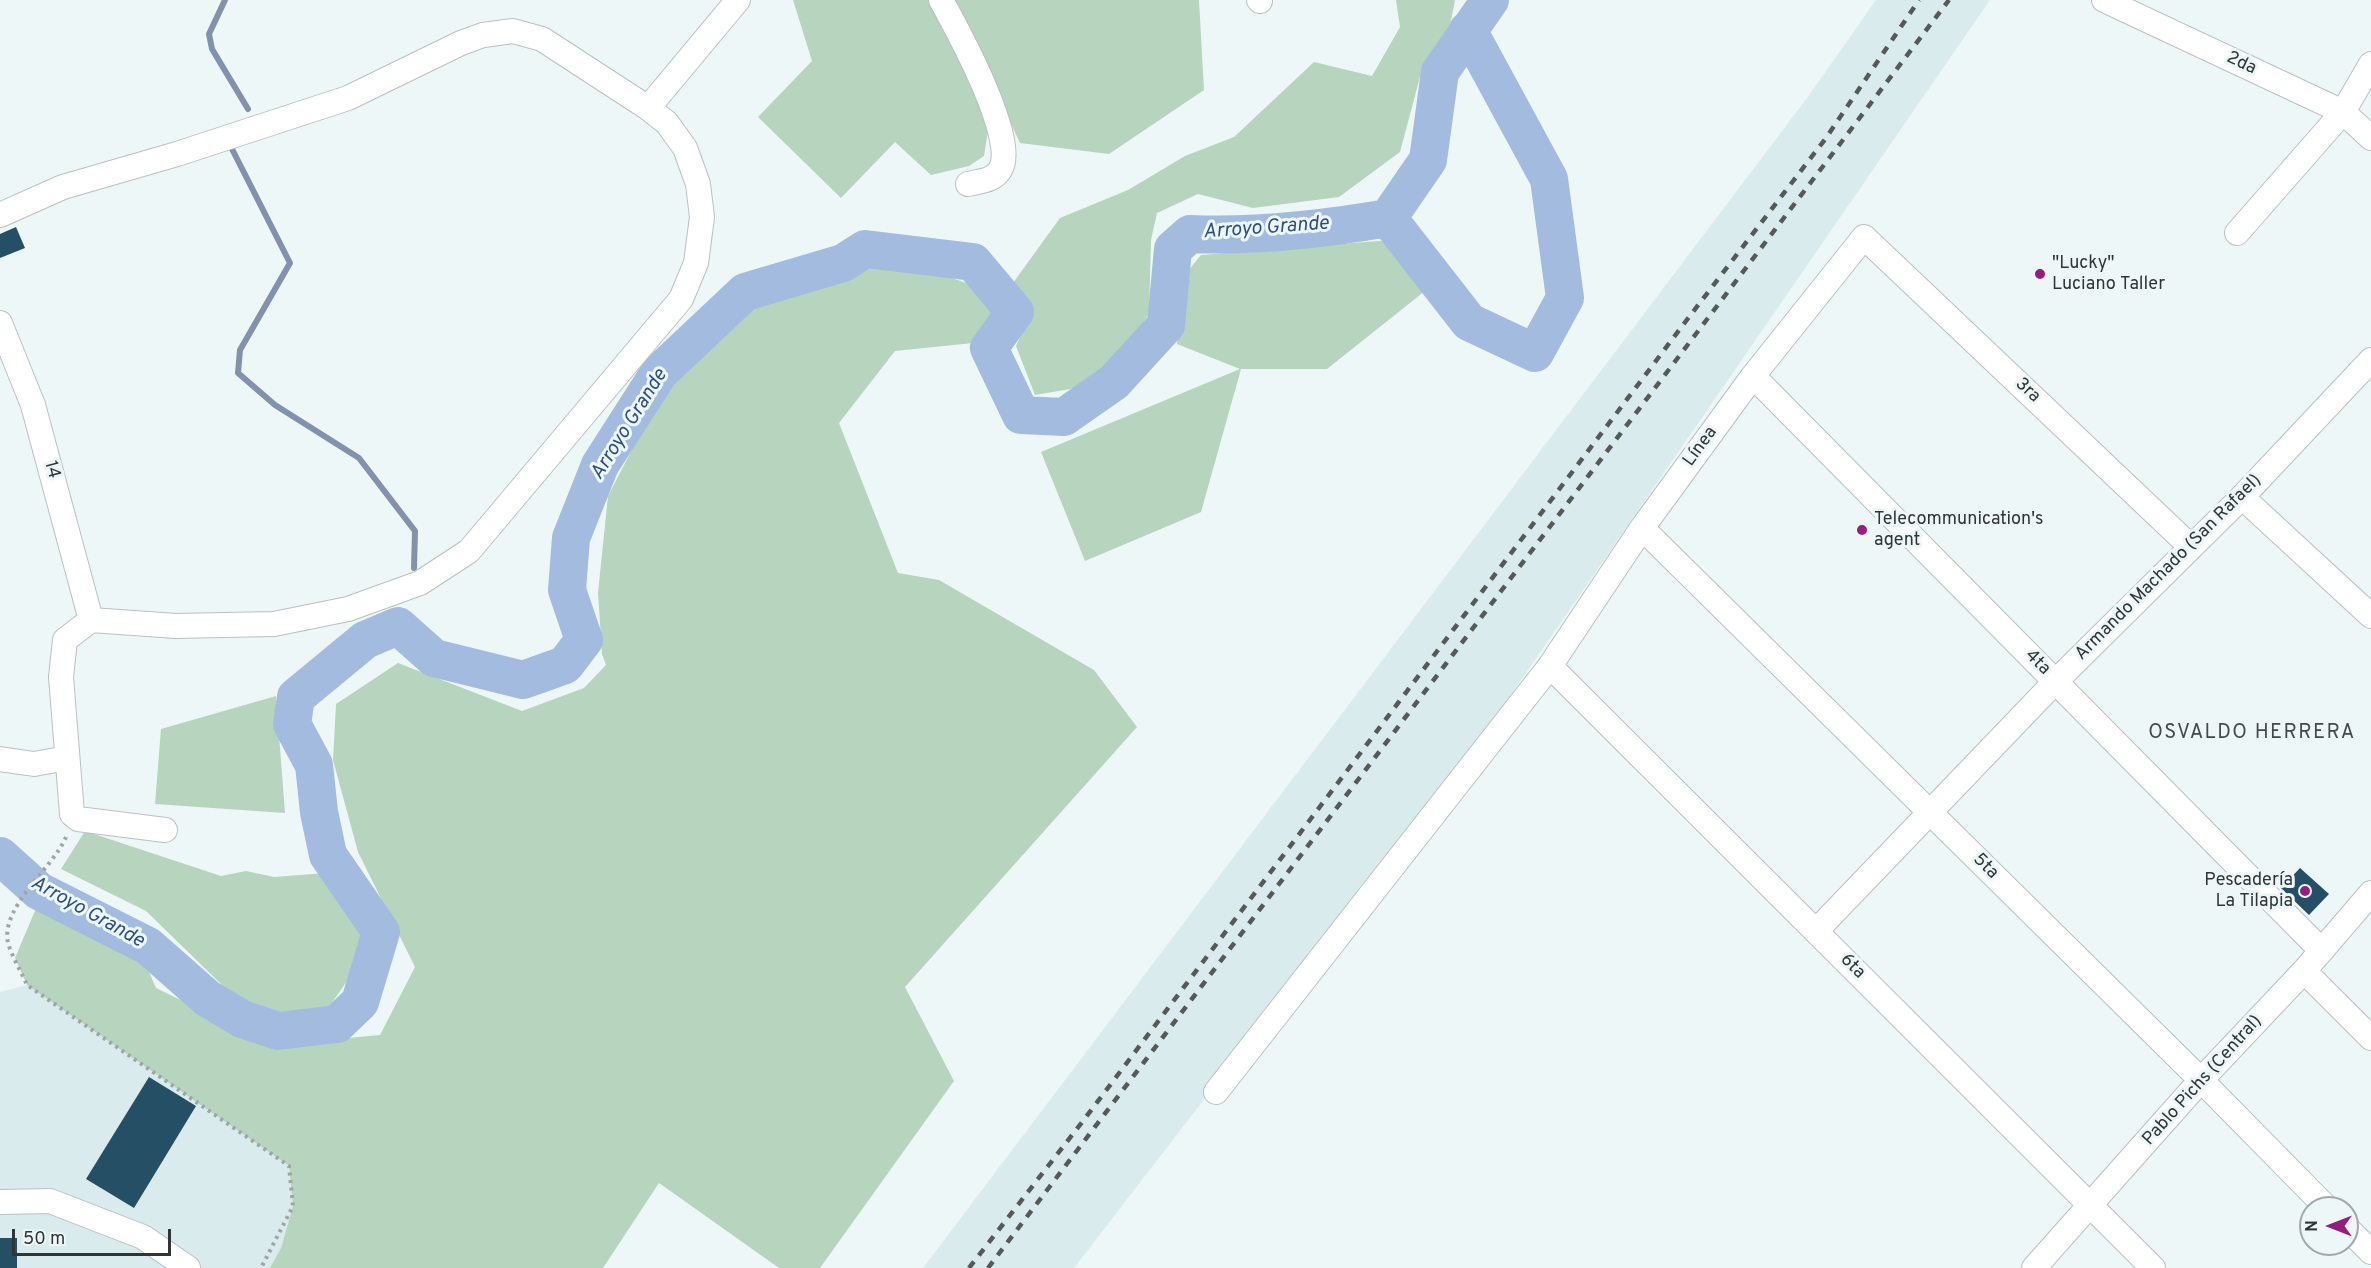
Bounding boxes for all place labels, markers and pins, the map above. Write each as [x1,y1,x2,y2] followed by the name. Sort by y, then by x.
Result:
[2052,253,2165,296] place label: "Lucky" Luciano Taller
[2033,267,2047,281] marker: "Lucky" Luciano Taller
[1874,509,2043,552] place label: Telecommunication's agent
[1855,523,1869,537] marker: Telecommunication's agent
[2204,870,2293,912] place label: Pescadería La Tilapia
[2298,884,2312,898] marker: Pescadería La Tilapia

